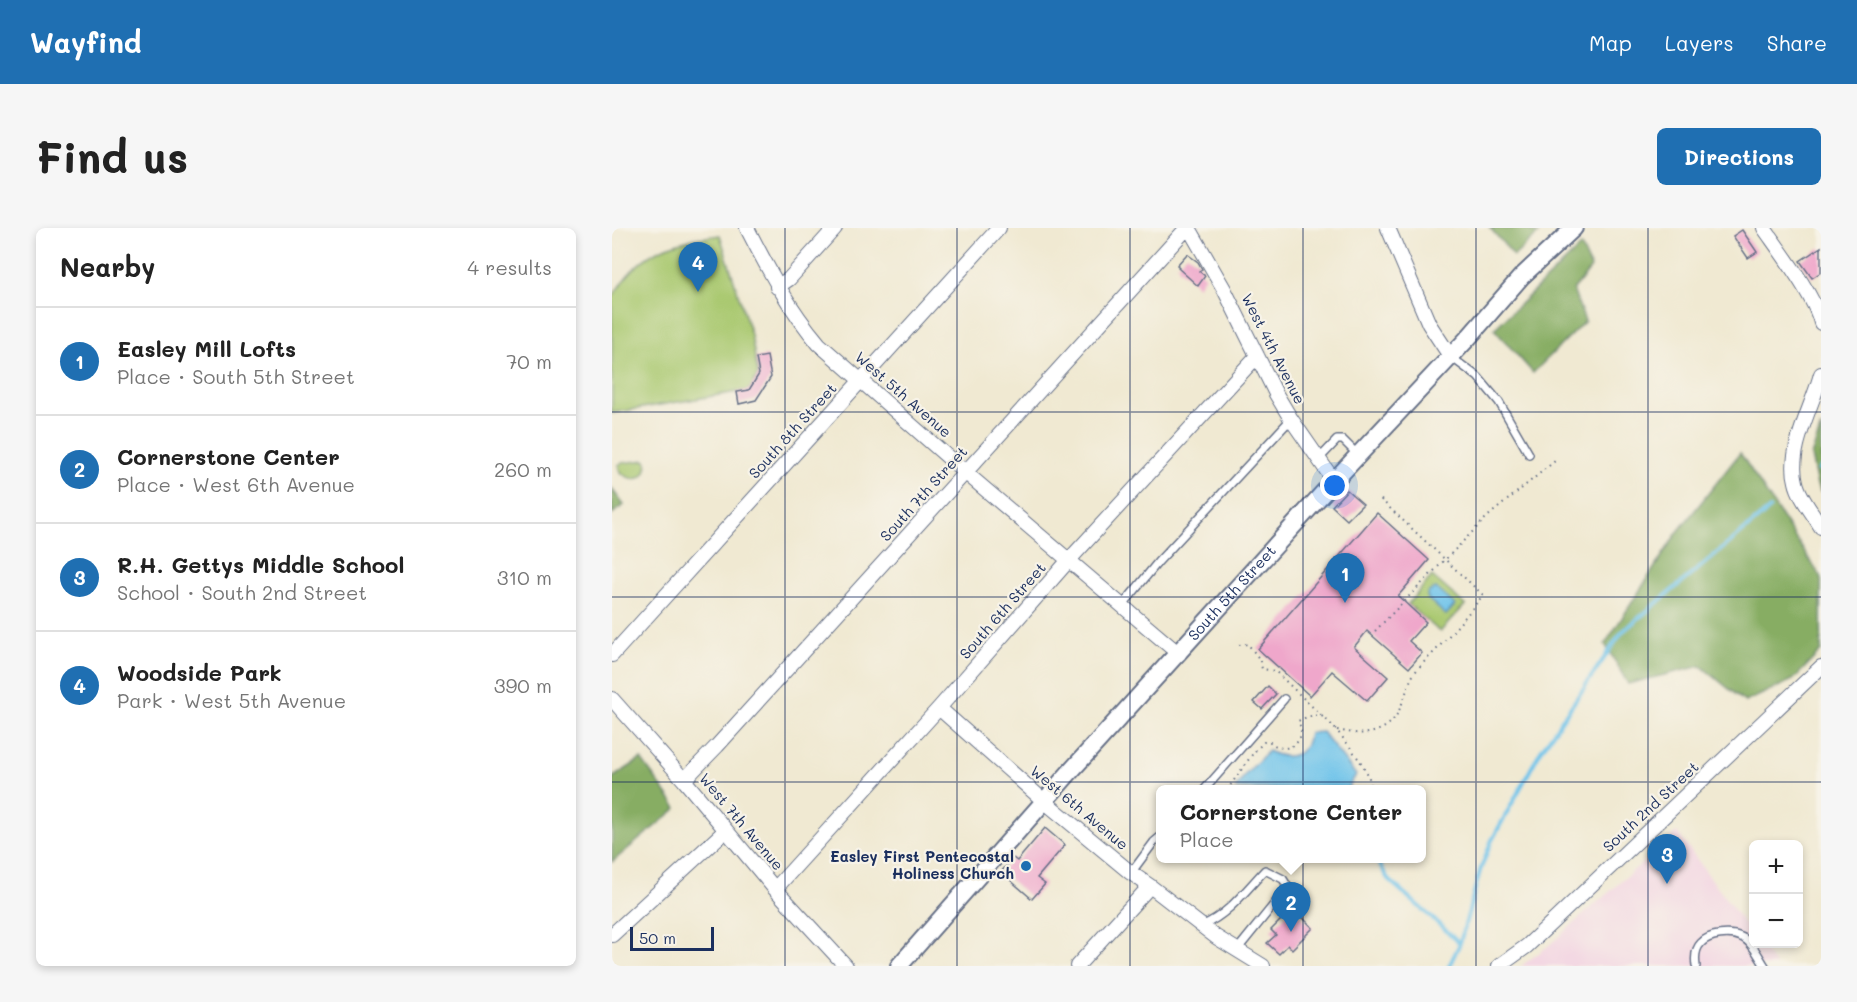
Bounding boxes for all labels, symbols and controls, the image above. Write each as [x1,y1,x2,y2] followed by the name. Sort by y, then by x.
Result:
[30,24,141,60] text: Wayfind
[1589,29,1632,56] text: Map
[1665,29,1734,56] text: Layers
[1767,29,1827,56] text: Share
[1657,128,1821,185] button: Directions
[36,129,188,184] text: Find us
[678,242,718,292] pin: 4
[60,250,155,284] text: Nearby
[467,254,552,280] text: 4 results
[1237,290,1310,407] street label: West 4th Avenue
[117,334,296,363] text: Easley Mill Lofts
[851,347,956,442] street label: West 5th Avenue
[75,348,84,374] text: 1
[506,348,552,374] text: 70 m
[117,363,355,389] text: Place · South 5th Street
[744,378,841,482] street label: South 8th Street
[117,442,340,471] text: Cornerstone Center
[875,442,971,545] street label: South 7th Street
[74,456,85,482] text: 2
[494,456,552,482] text: 260 m
[117,471,355,497] text: Place · West 6th Avenue
[1320,471,1349,500] your location
[1183,541,1280,644] street label: South 5th Street
[117,550,404,579] text: R.H. Gettys Middle School
[1326,554,1364,603] pin: 1
[955,558,1050,663] street label: South 6th Street
[74,564,86,590] text: 3
[497,564,552,590] text: 310 m
[117,579,367,605] text: School · South 2nd Street
[117,658,282,687] text: Woodside Park
[73,672,86,698] text: 4
[494,672,552,698] text: 390 m
[117,687,346,713] text: Park · West 5th Avenue
[1598,757,1703,856] street label: South 2nd Street
[1026,760,1133,854] street label: West 6th Avenue
[695,768,788,874] street label: West 7th Avenue
[1156,785,1426,863] popup
[1180,797,1402,826] text: Cornerstone Center
[1180,826,1234,852] text: Place
[1648,834,1686,884] pin: 3
[1749,840,1803,948] map controls
[1749,840,1803,894] button: +
[830,846,1014,883] place label: Easley First Pentecostal Holiness Church
[1019,859,1033,873] marker: Easley First Pentecostal Holiness Church
[1272,882,1310,932] pin: 2
[1749,894,1803,948] button: −
[630,924,714,952] scale bar
[639,927,676,948] text: 50 m

